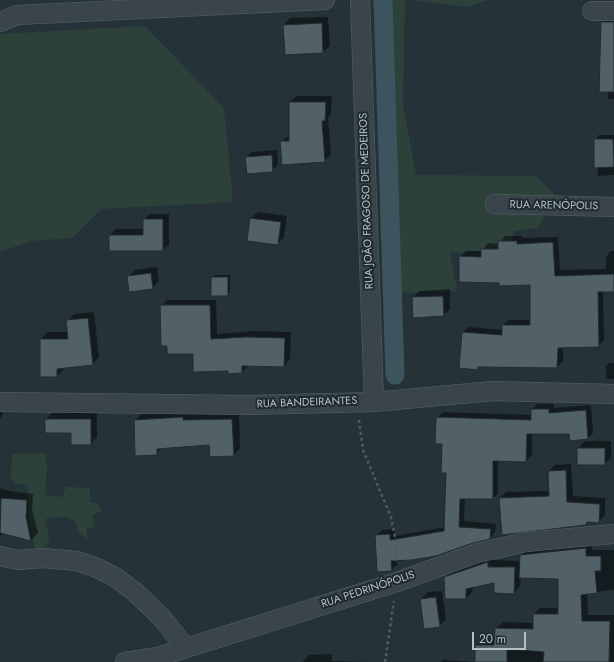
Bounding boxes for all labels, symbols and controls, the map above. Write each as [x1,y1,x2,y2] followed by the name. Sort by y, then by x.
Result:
[357,113,377,289] street label: RUA JOÃO FRAGOSO DE MEDEIROS
[510,199,598,213] street label: RUA ARENÓPOLIS
[256,395,358,411] street label: RUA BANDEIRANTES
[320,569,416,611] street label: RUA PEDRINÓPOLIS
[474,624,528,650] scale bar
[479,630,506,648] text: 20 m

